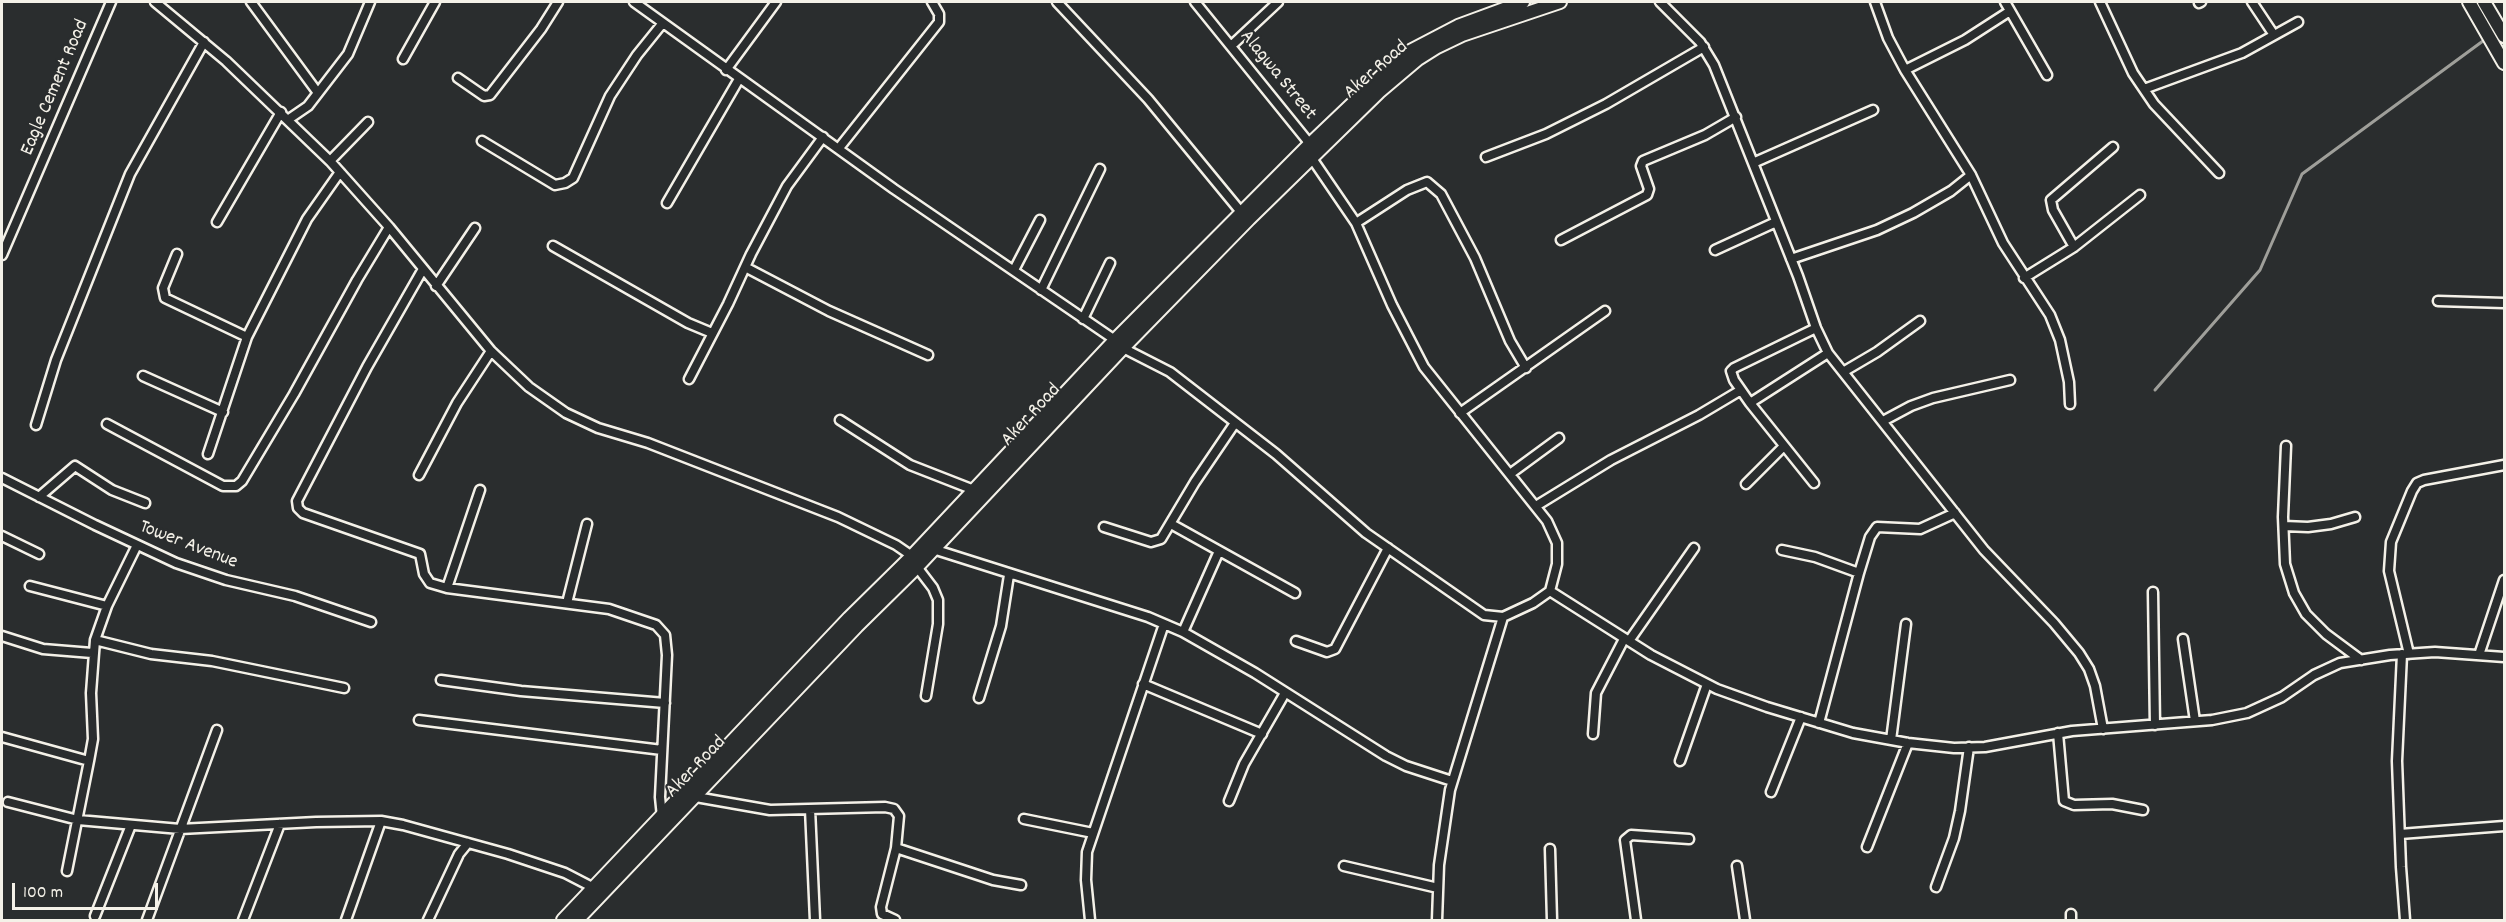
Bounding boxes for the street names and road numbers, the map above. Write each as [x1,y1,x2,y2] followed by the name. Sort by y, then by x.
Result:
[17,16,95,160] street label: Eagle Cement Road
[1233,26,1321,126] street label: Alagwa Street
[1340,37,1414,105] street label: Aker Road
[997,380,1067,452] street label: Aker Road
[135,516,241,576] street label: Tower Avenue
[662,732,732,804] street label: Aker Road

